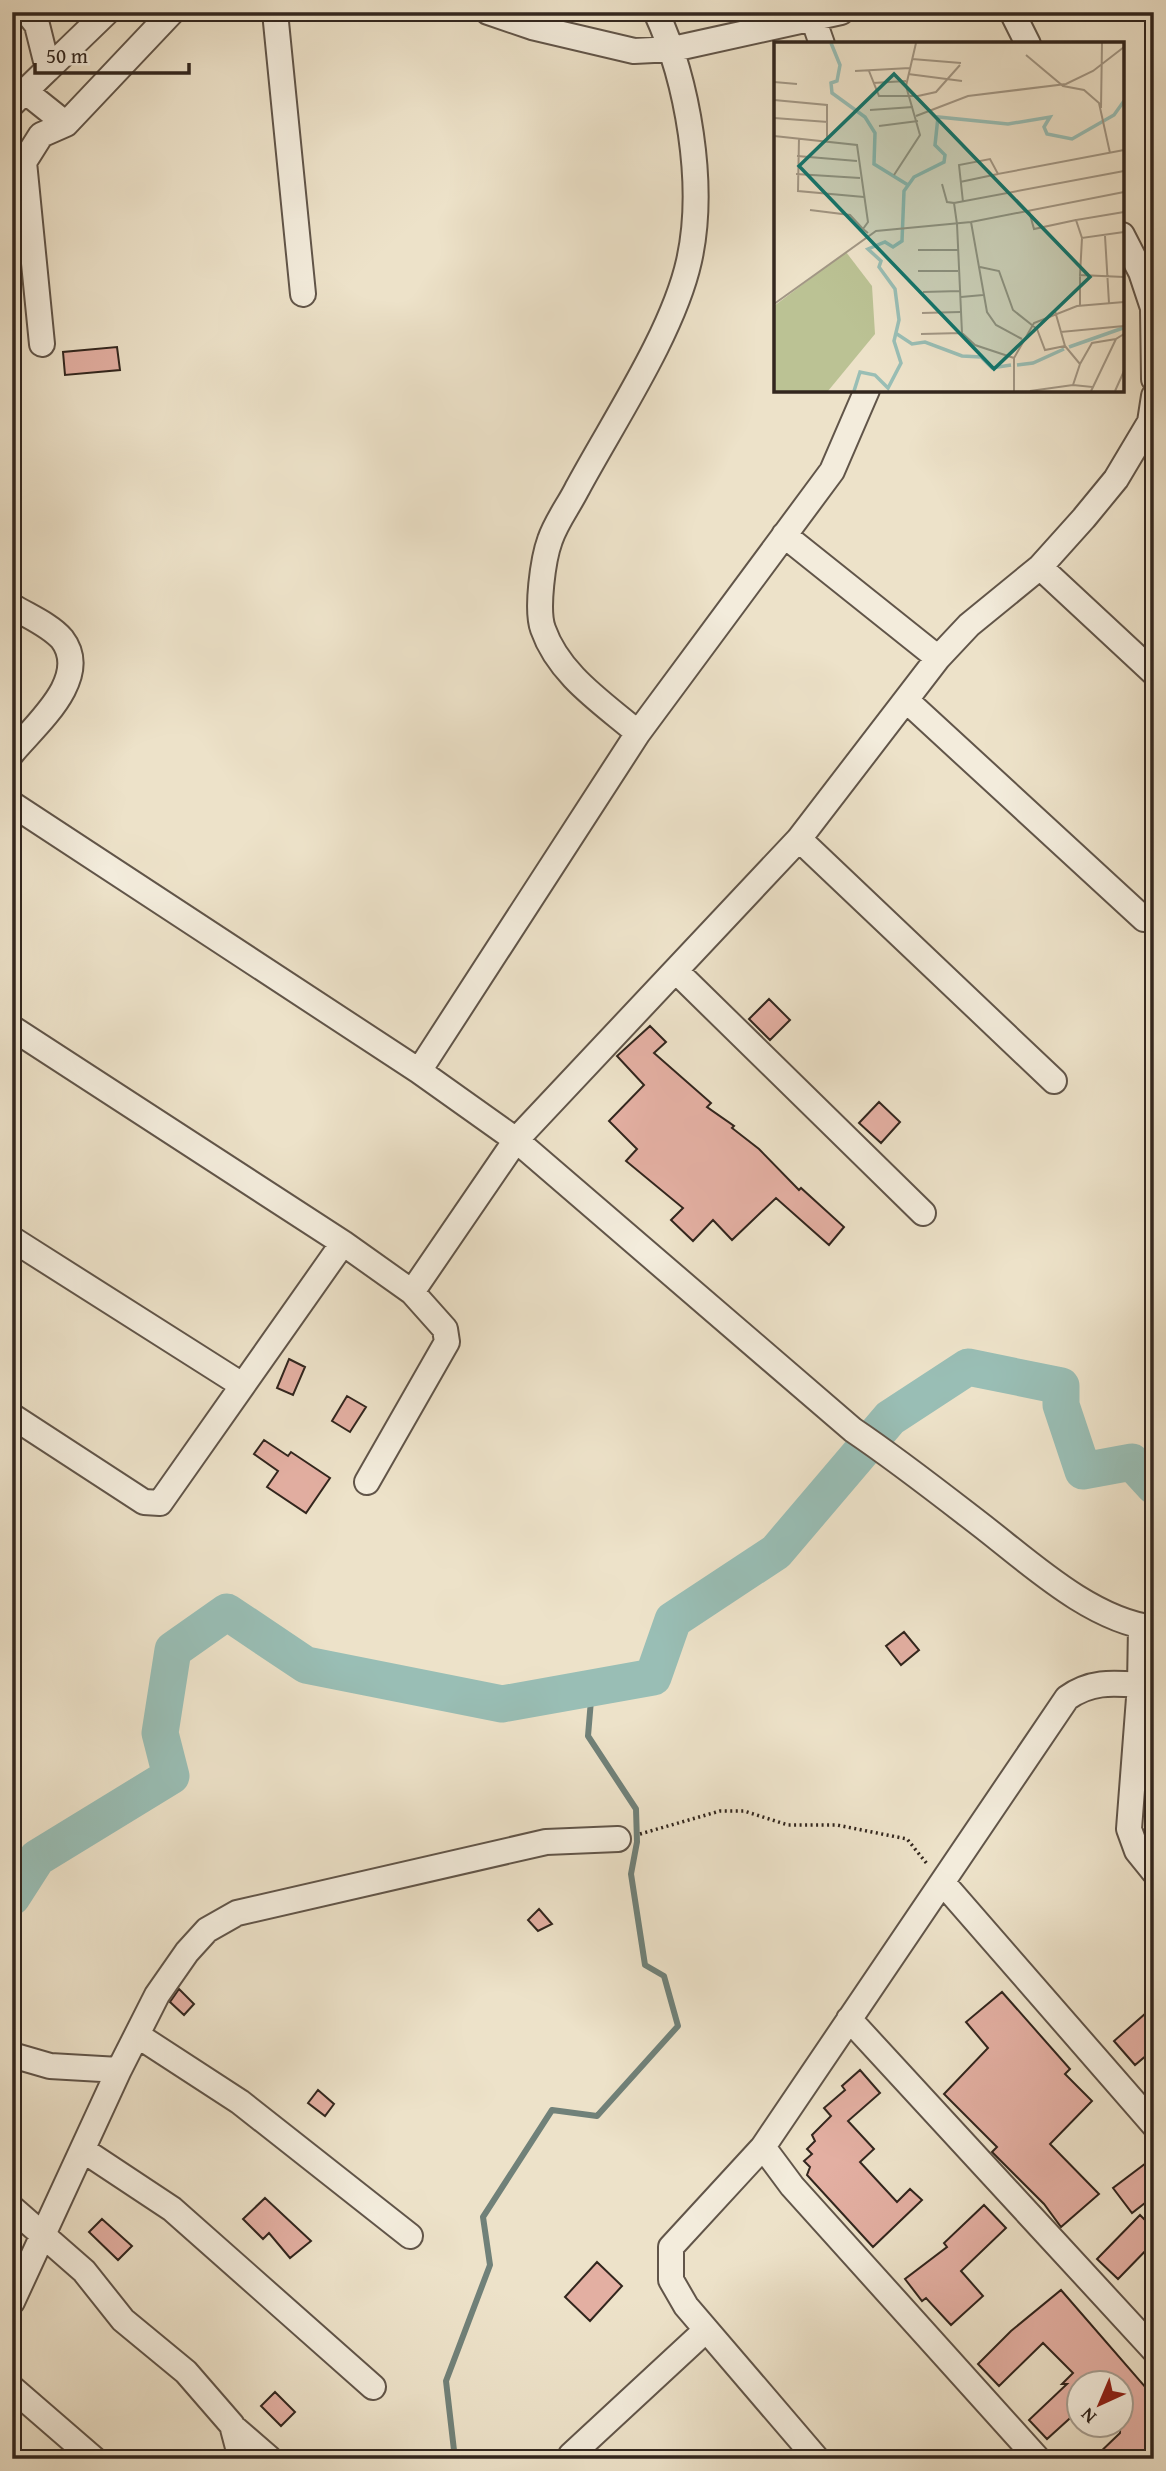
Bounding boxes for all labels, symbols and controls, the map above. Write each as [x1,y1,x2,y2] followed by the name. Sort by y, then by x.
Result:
[35,32,189,76] scale bar
[46,40,88,71] text: 50 m
[774,42,1124,392] inset map
[1064,2370,1134,2440] north arrow
[1074,2402,1102,2431] text: N

